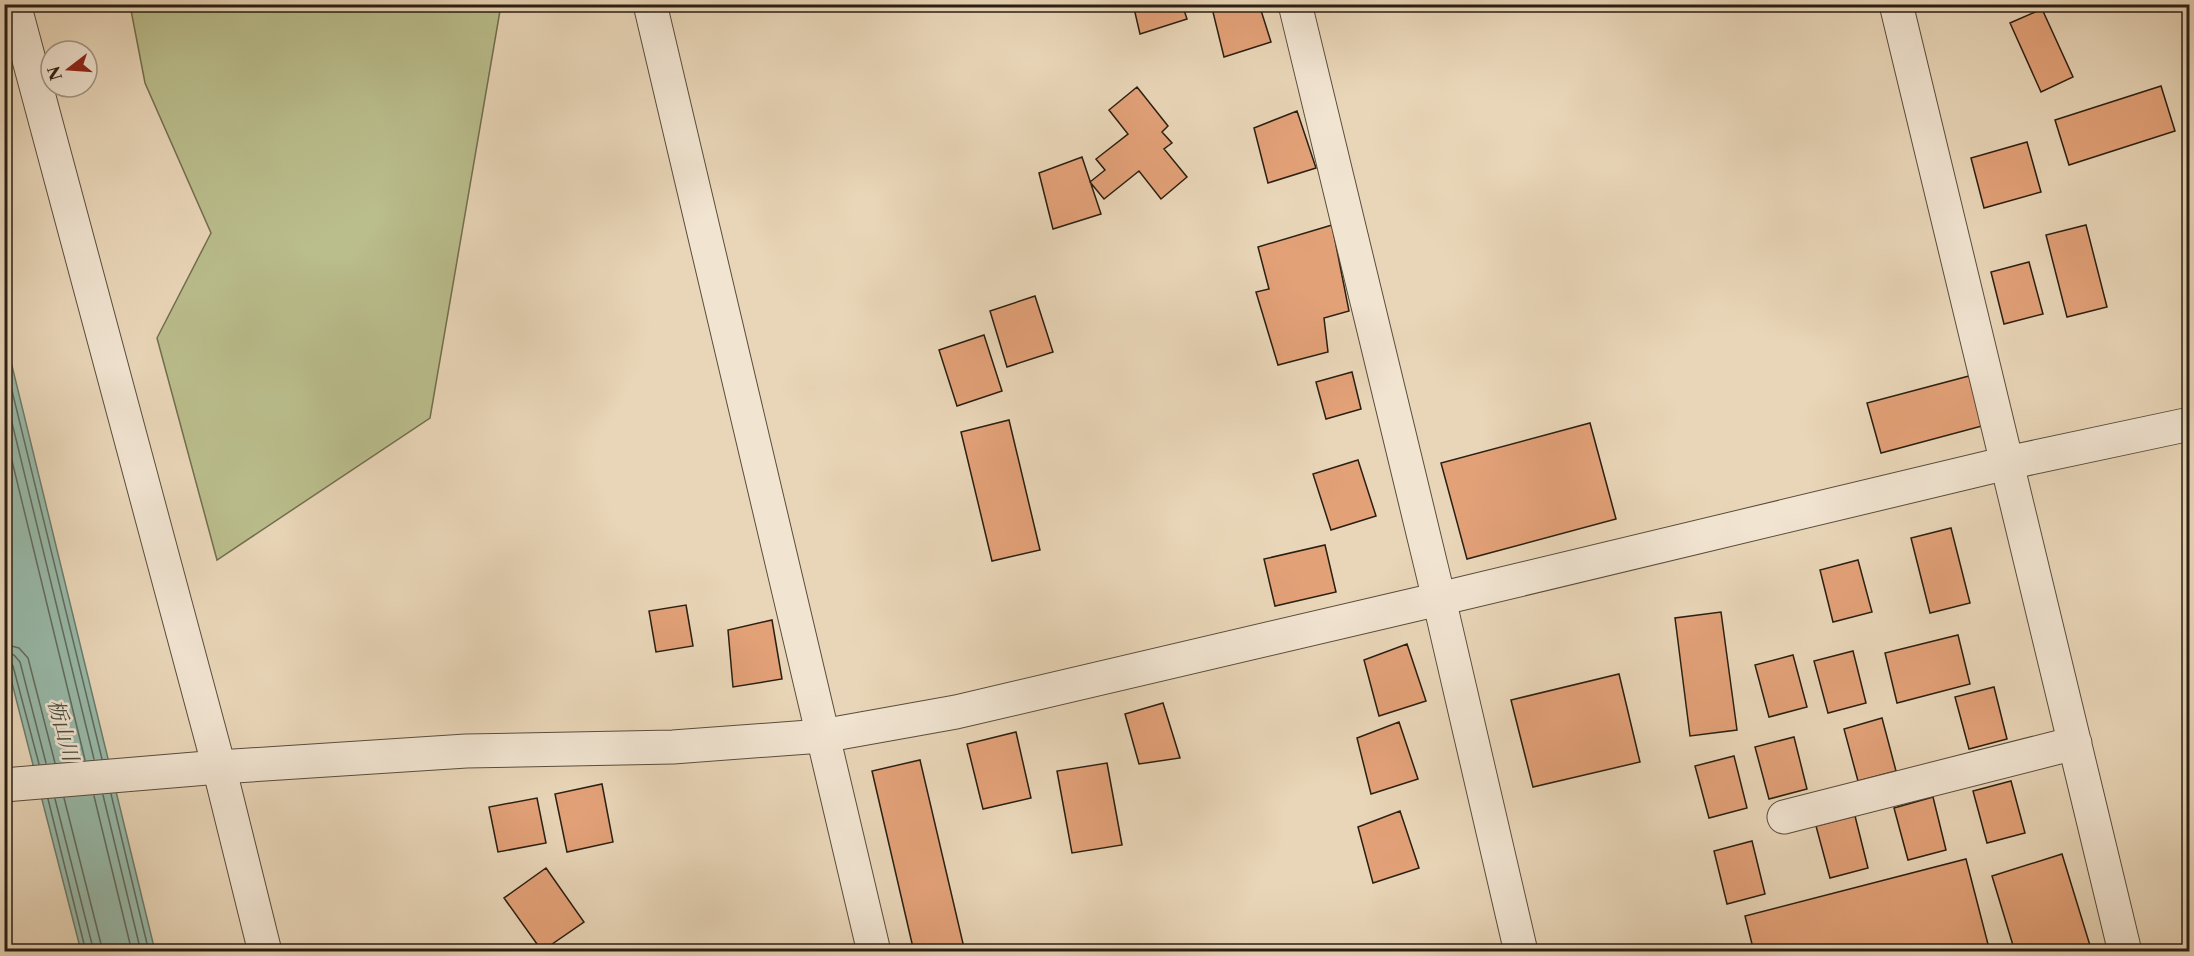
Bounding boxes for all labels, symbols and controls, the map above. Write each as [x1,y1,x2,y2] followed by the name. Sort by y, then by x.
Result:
[39,39,99,99] north arrow
[43,64,66,83] text: N
[43,696,84,765] water label: 栃山川

